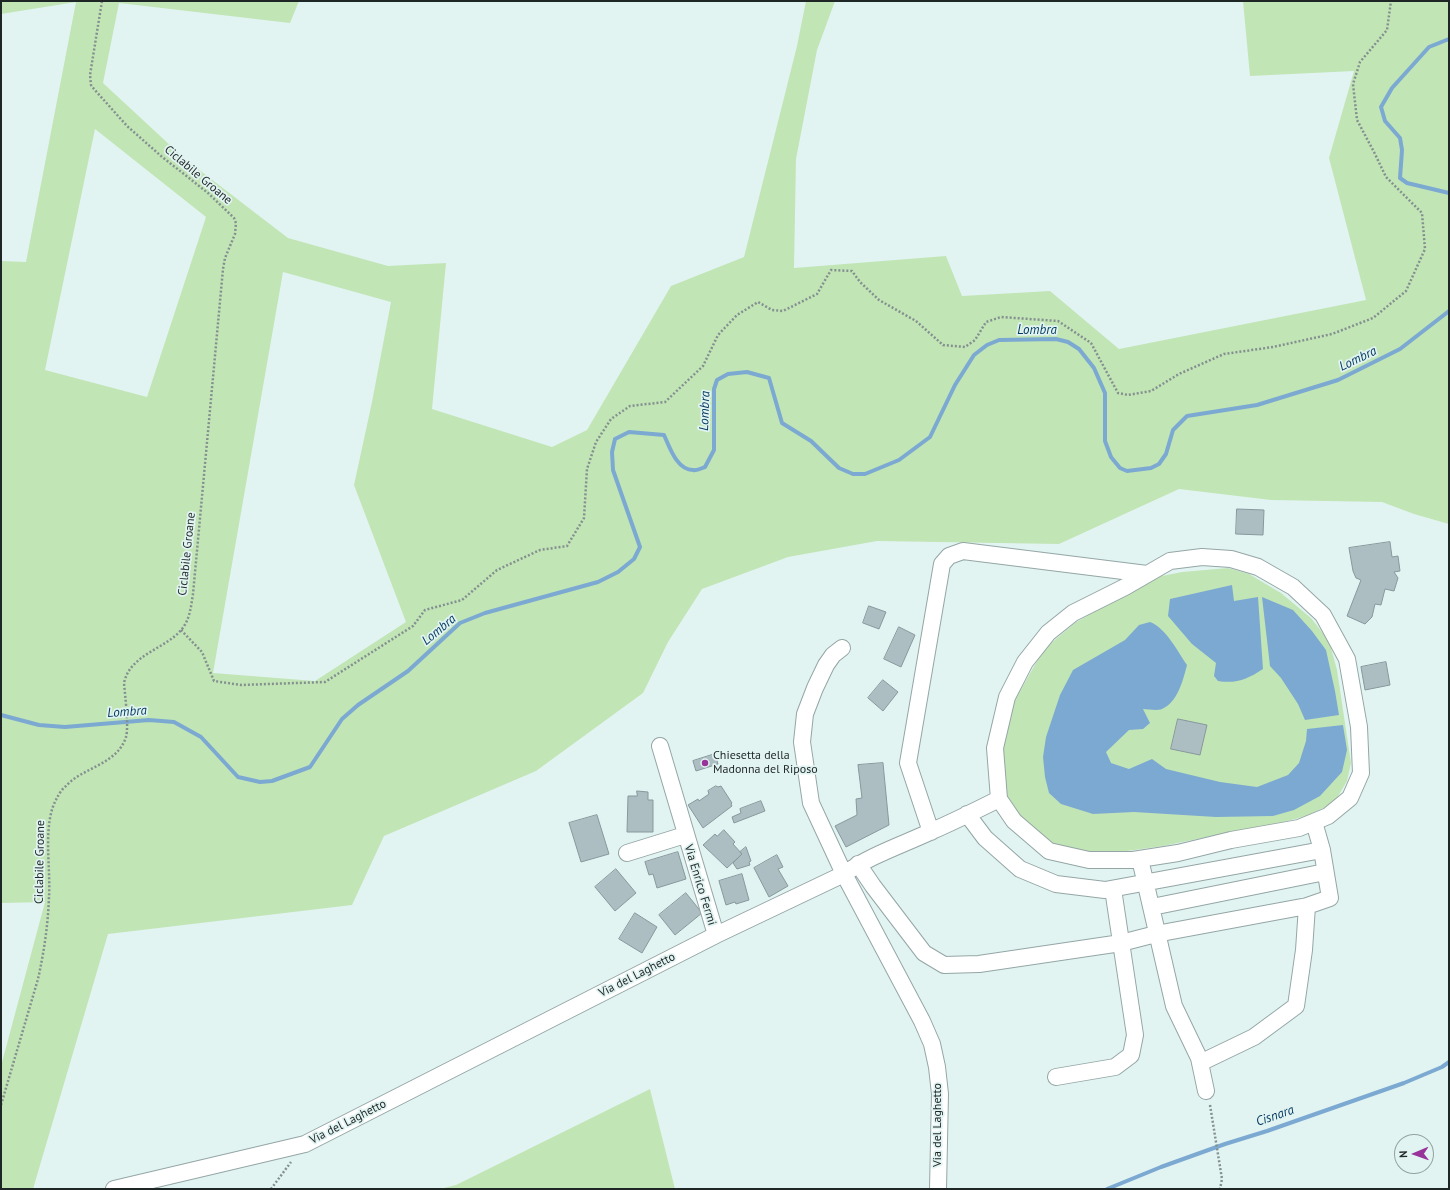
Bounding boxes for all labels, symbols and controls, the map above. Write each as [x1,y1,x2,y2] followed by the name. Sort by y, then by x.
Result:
[161,143,235,207] street label: Ciclabile Groane
[1017,322,1057,338] water label: Lombra
[1337,343,1379,375] water label: Lombra
[697,391,713,431] water label: Lombra
[175,512,199,596] street label: Ciclabile Groane
[419,611,459,649] water label: Lombra
[107,703,147,721] water label: Lombra
[713,749,818,777] place label: Chiesetta della Madonna del Riposo
[700,758,710,768] marker: Chiesetta della Madonna del Riposo
[32,820,48,904] street label: Ciclabile Groane
[681,843,719,927] street label: Via Enrico Fermi
[596,950,678,1000] street label: Via del Laghetto
[931,1083,945,1167] street label: Via del Laghetto
[307,1097,389,1147] street label: Via del Laghetto
[1254,1102,1296,1130] water label: Cisnara
[1394,1134,1434,1174] north arrow
[1396,1151,1410,1158] text: N

